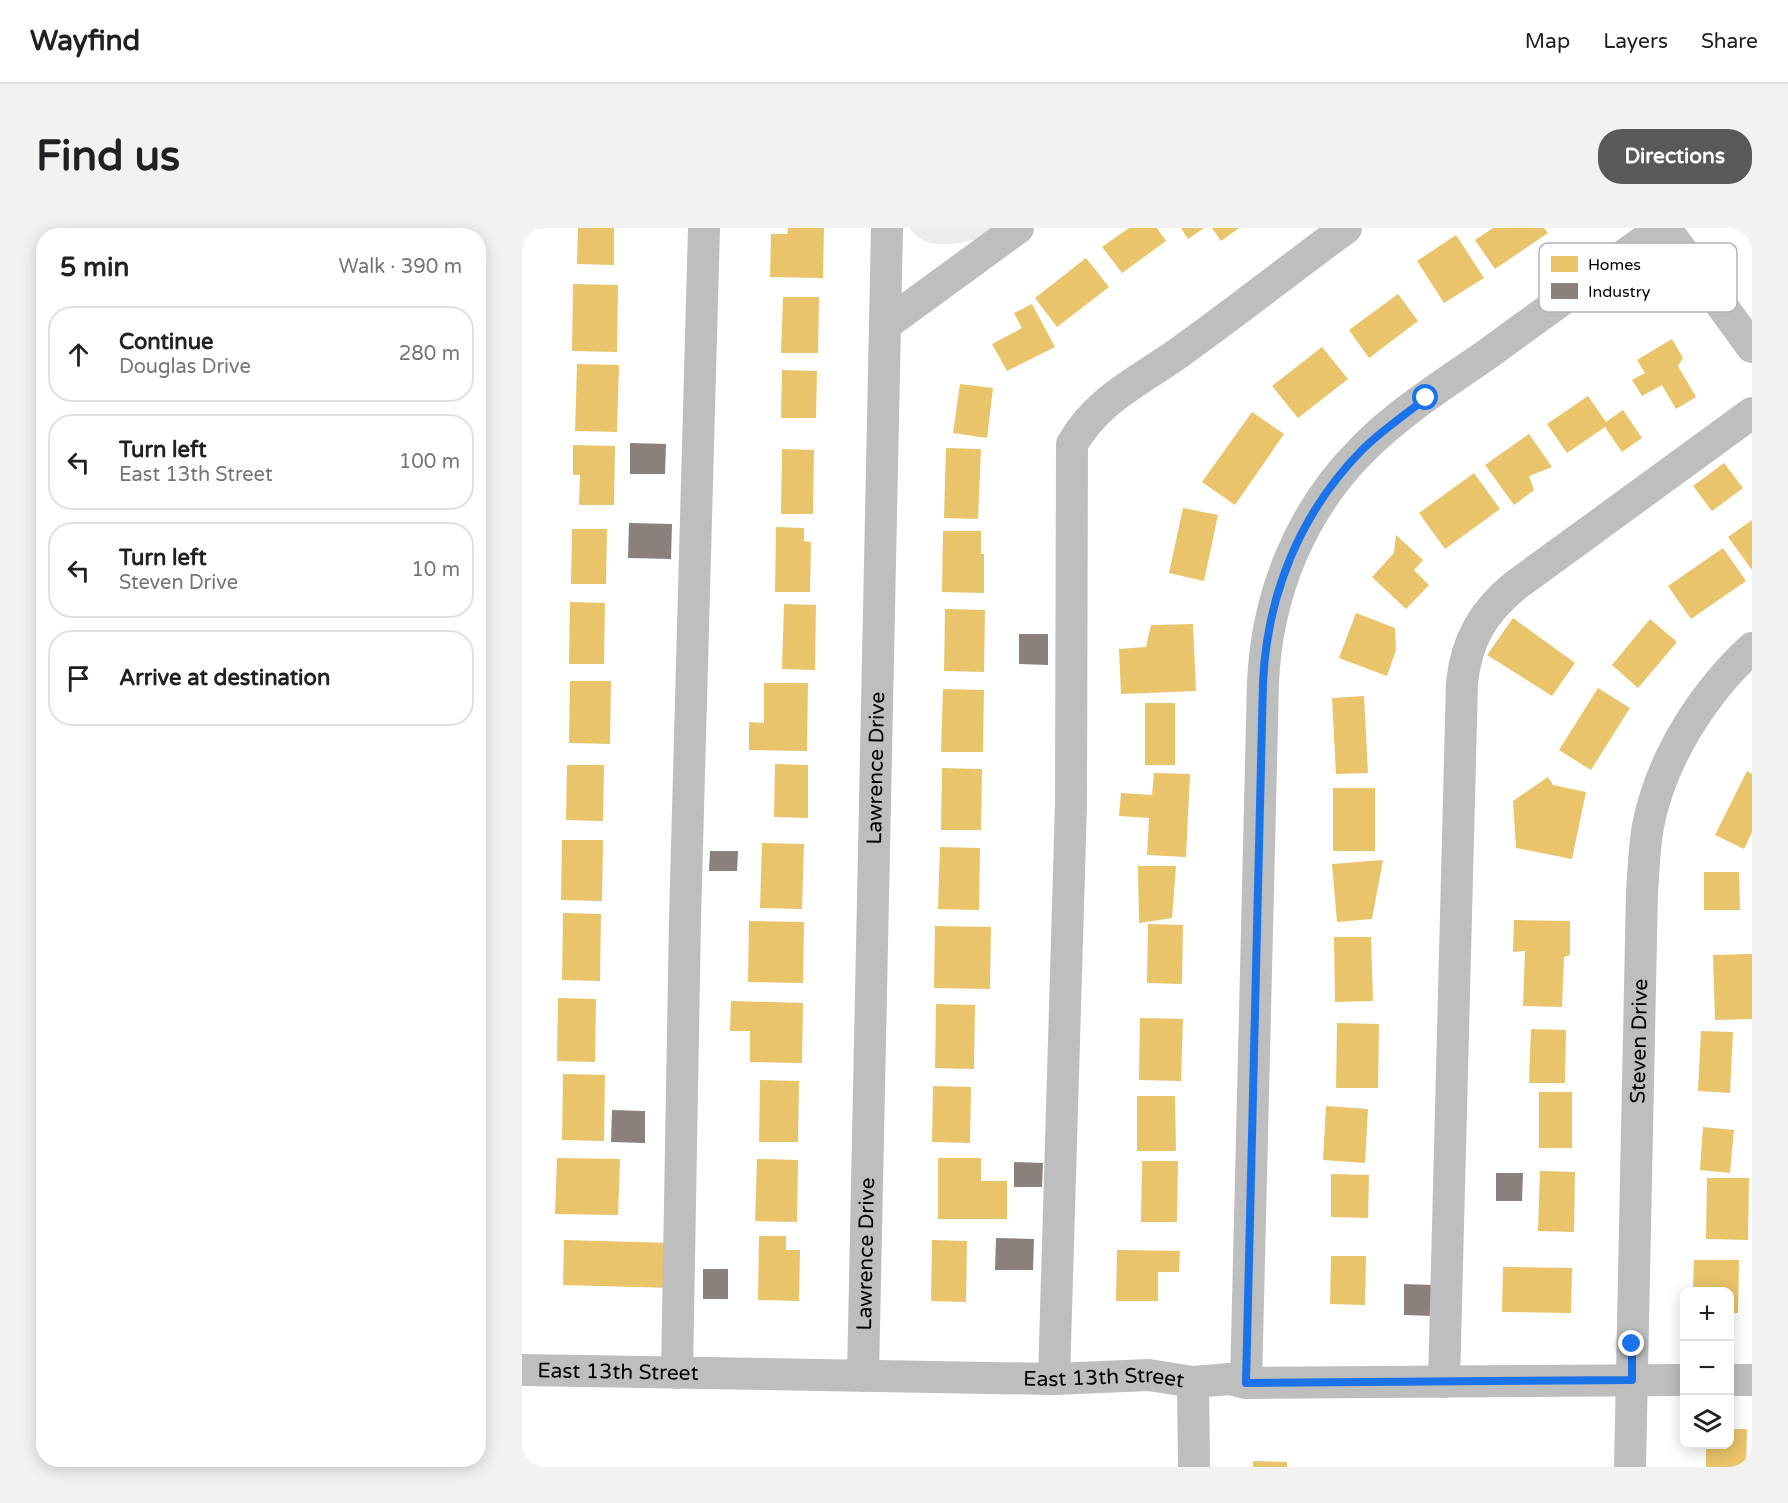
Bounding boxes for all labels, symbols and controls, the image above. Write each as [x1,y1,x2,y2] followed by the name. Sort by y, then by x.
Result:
[30,24,140,58] text: Wayfind
[1525,29,1570,54] text: Map
[1603,29,1668,54] text: Layers
[1701,29,1758,54] text: Share
[1598,129,1752,184] button: Directions
[36,131,180,182] text: Find us
[1539,243,1737,312] legend
[60,252,129,283] text: 5 min
[339,255,462,279] text: Walk · 390 m
[1588,255,1641,275] text: Homes
[1588,282,1651,302] text: Industry
[119,329,214,355] text: Continue
[62,338,95,371] icon: ahead
[399,342,460,366] text: 280 m
[119,355,251,379] text: Douglas Drive
[1412,384,1438,410] route start
[119,437,207,463] text: Turn left
[62,446,95,479] icon: left
[399,450,460,474] text: 100 m
[119,463,273,487] text: East 13th Street
[119,545,207,571] text: Turn left
[62,554,95,587] icon: left
[411,558,460,582] text: 10 m
[119,571,238,595] text: Steven Drive
[62,662,95,695] icon: arrive
[119,665,330,691] text: Arrive at destination
[862,691,890,845] street label: Lawrence Drive
[1626,978,1653,1104] street label: Steven Drive
[852,1177,880,1331] street label: Lawrence Drive
[1680,1287,1734,1449] map controls
[1680,1287,1734,1341] button: +
[1618,1330,1644,1356] route end
[1680,1341,1734,1395] button: −
[537,1358,699,1386] street label: East 13th Street
[1023,1363,1186,1393] street label: East 13th Street
[1680,1395,1734,1449] button: layers

